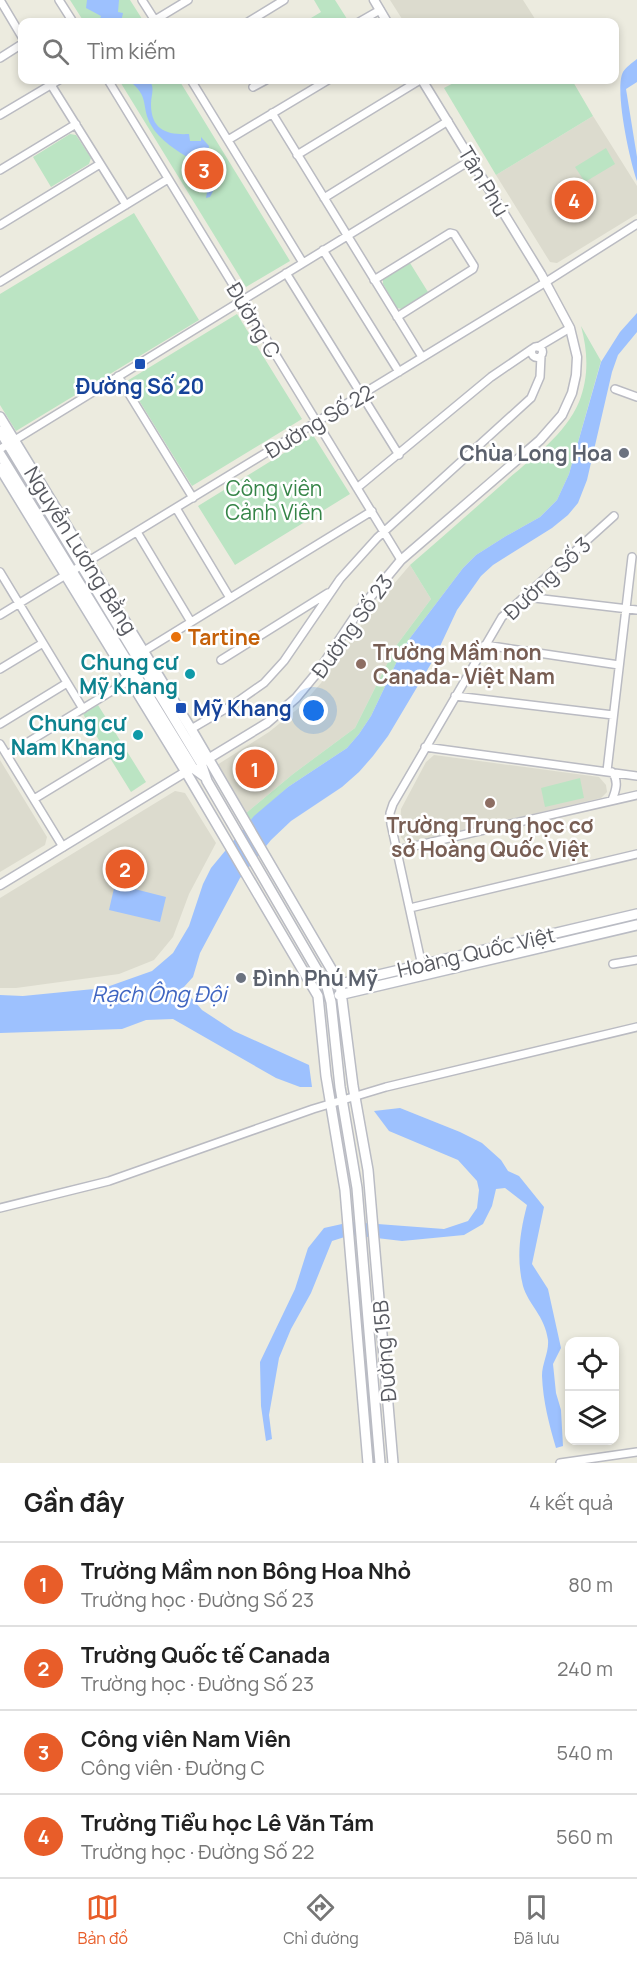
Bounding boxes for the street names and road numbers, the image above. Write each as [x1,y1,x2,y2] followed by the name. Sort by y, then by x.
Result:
[452,141,516,221] street label: Tân Phú
[221,277,287,363] street label: Đường C
[260,378,378,464] street label: Đường Số 22
[18,461,144,639] street label: Nguyễn Lương Bằng
[497,530,597,626] street label: Đường Số 3
[305,569,399,683] street label: Đường Số 23
[394,920,558,984] street label: Hoàng Quốc Việt
[366,1299,402,1403] street label: Đường 15B

